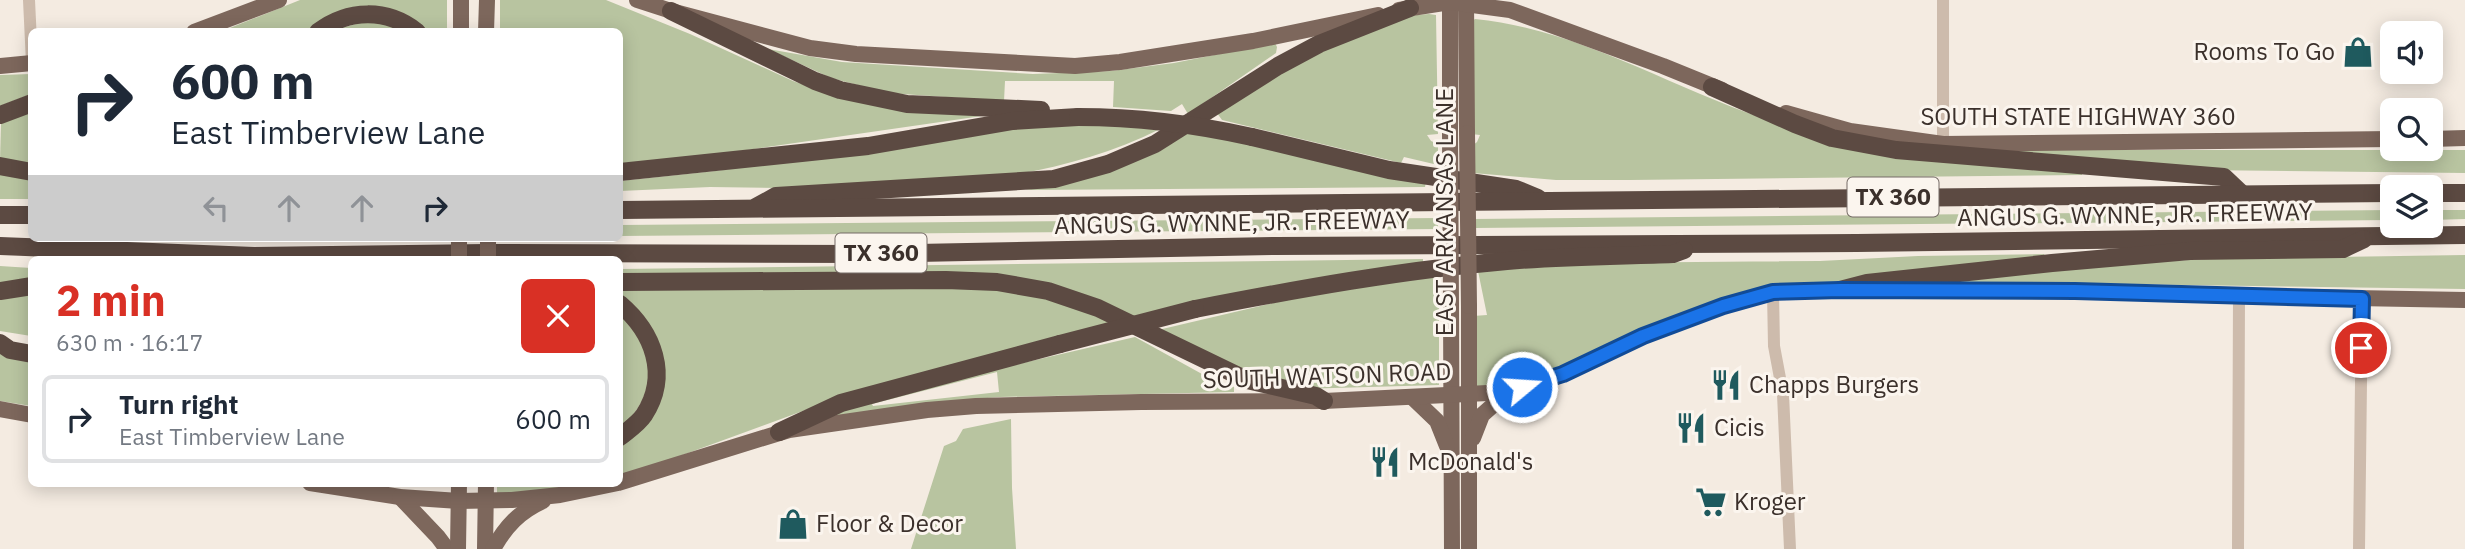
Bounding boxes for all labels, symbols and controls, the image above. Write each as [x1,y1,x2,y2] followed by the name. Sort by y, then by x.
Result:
[2380,21,2443,238] map controls
[2380,21,2443,84] button: sound
[2193,35,2335,67] place label: Rooms To Go
[2341,35,2375,69] shop icon: Rooms To Go
[171,49,315,112] text: 600 m
[56,56,147,147] icon: right
[1428,88,1460,336] street label: EAST ARKANSAS LANE
[2380,98,2443,161] button: search
[1920,100,2236,132] street label: SOUTH STATE HIGHWAY 360
[171,111,485,153] text: East Timberview Lane
[2380,175,2443,238] button: layers
[1848,178,1938,216] road number: TX 360
[197,189,235,227] icon: left
[270,189,308,227] icon: ahead
[343,189,381,227] icon: ahead
[416,189,454,227] icon: right
[1957,195,2313,233] street label: ANGUS G. WYNNE, JR. FREEWAY
[1054,203,1410,241] street label: ANGUS G. WYNNE, JR. FREEWAY
[836,234,926,272] road number: TX 360
[56,273,166,328] text: 2 min
[521,279,595,353] button: close
[2331,318,2391,378] pin
[56,327,203,357] text: 630 m · 16:17
[2342,329,2380,367] icon: arrive
[1485,350,1559,424] position arrow
[1202,355,1452,395] street label: SOUTH WATSON ROAD
[1709,368,1743,402] restaurant icon: Chapps Burgers
[1749,368,1919,400] place label: Chapps Burgers
[119,387,238,421] text: Turn right
[60,400,98,438] icon: right
[515,402,591,436] text: 600 m
[1674,411,1708,445] restaurant icon: Cicis
[1714,411,1765,443] place label: Cicis
[119,421,345,451] text: East Timberview Lane
[1368,445,1402,479] restaurant icon: McDonald's
[1408,445,1534,477] place label: McDonald's
[1694,485,1728,519] supermarket icon: Kroger
[1734,485,1806,517] place label: Kroger
[776,507,810,541] shop icon: Floor & Decor
[816,507,963,539] place label: Floor & Decor

